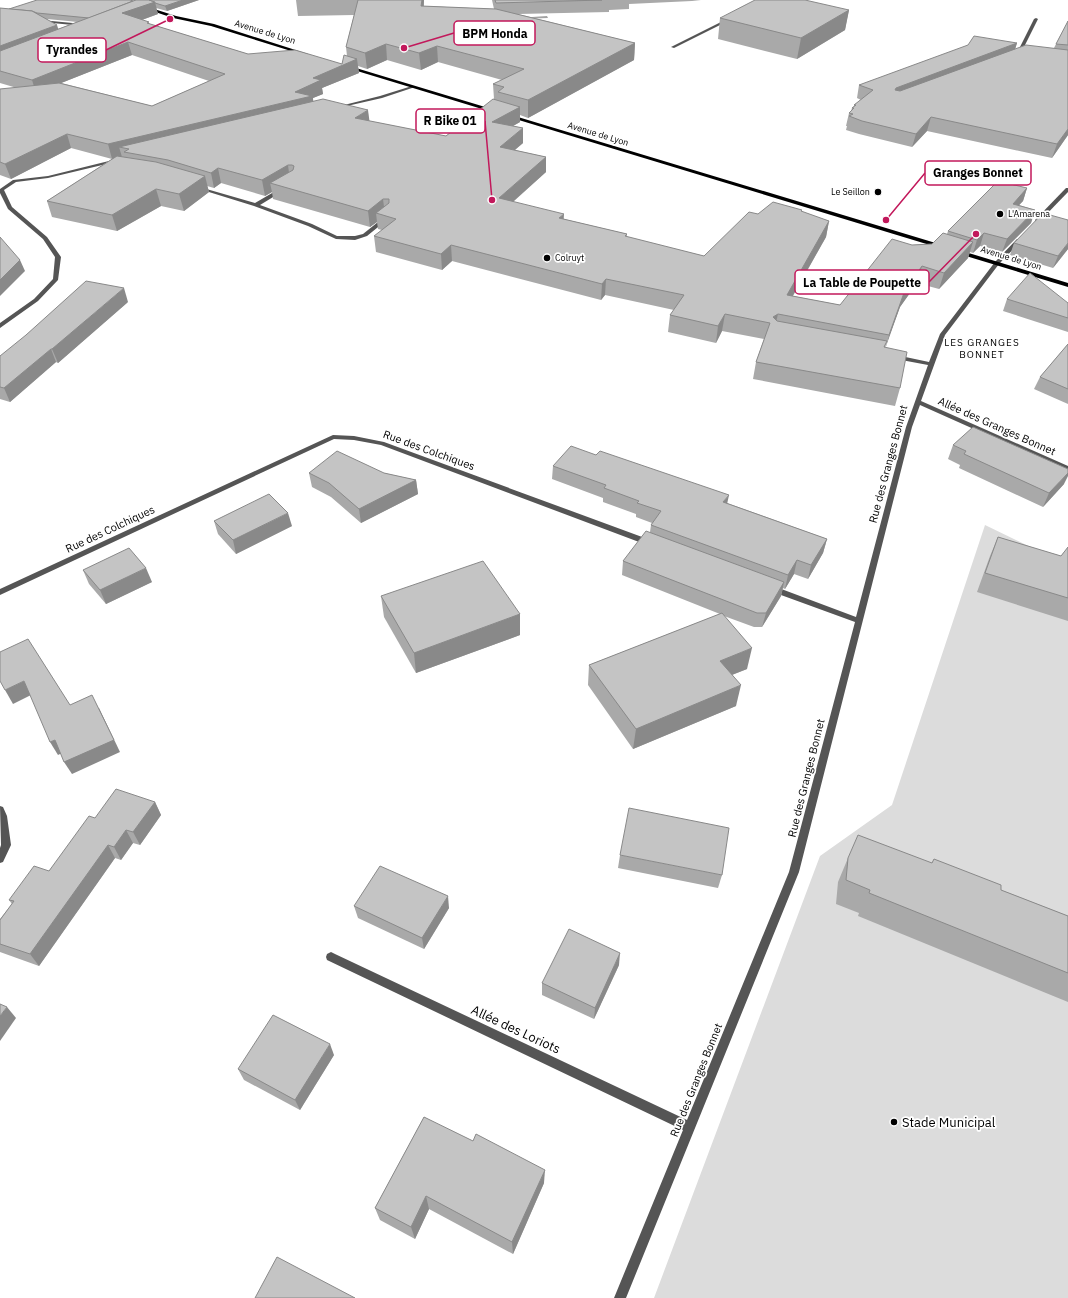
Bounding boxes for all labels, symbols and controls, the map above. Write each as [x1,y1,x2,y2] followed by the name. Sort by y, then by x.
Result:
[233,17,297,46] street label: Avenue de Lyon
[454,21,535,45] callout: BPM Honda
[462,26,528,41] text: BPM Honda
[38,38,106,62] callout: Tyrandes
[46,42,98,57] text: Tyrandes
[416,109,485,133] callout: R Bike 01
[424,113,476,128] text: R Bike 01
[566,119,630,148] street label: Avenue de Lyon
[925,161,1031,185] callout: Granges Bonnet
[933,165,1023,180] text: Granges Bonnet
[831,186,870,197] place label: Le Seillon
[873,187,883,197] marker: Le Seillon
[1008,208,1050,219] place label: L'Amarena
[995,209,1005,219] marker: L'Amarena
[979,243,1043,272] street label: Avenue de Lyon
[555,252,584,263] place label: Colruyt
[542,253,552,263] marker: Colruyt
[795,270,929,294] callout: La Table de Poupette
[803,275,921,290] text: La Table de Poupette
[944,336,1020,361] district label: LES GRANGES BONNET
[936,394,1058,458] street label: Allée des Granges Bonnet
[866,403,911,525] street label: Rue des Granges Bonnet
[381,427,477,473] street label: Rue des Colchiques
[63,502,157,556] street label: Rue des Colchiques
[785,717,828,839] street label: Rue des Granges Bonnet
[468,1001,563,1058] street label: Allée des Loriots
[667,1021,725,1139] street label: Rue des Granges Bonnet
[902,1114,996,1131] place label: Stade Municipal
[889,1117,899,1127] marker: Stade Municipal

